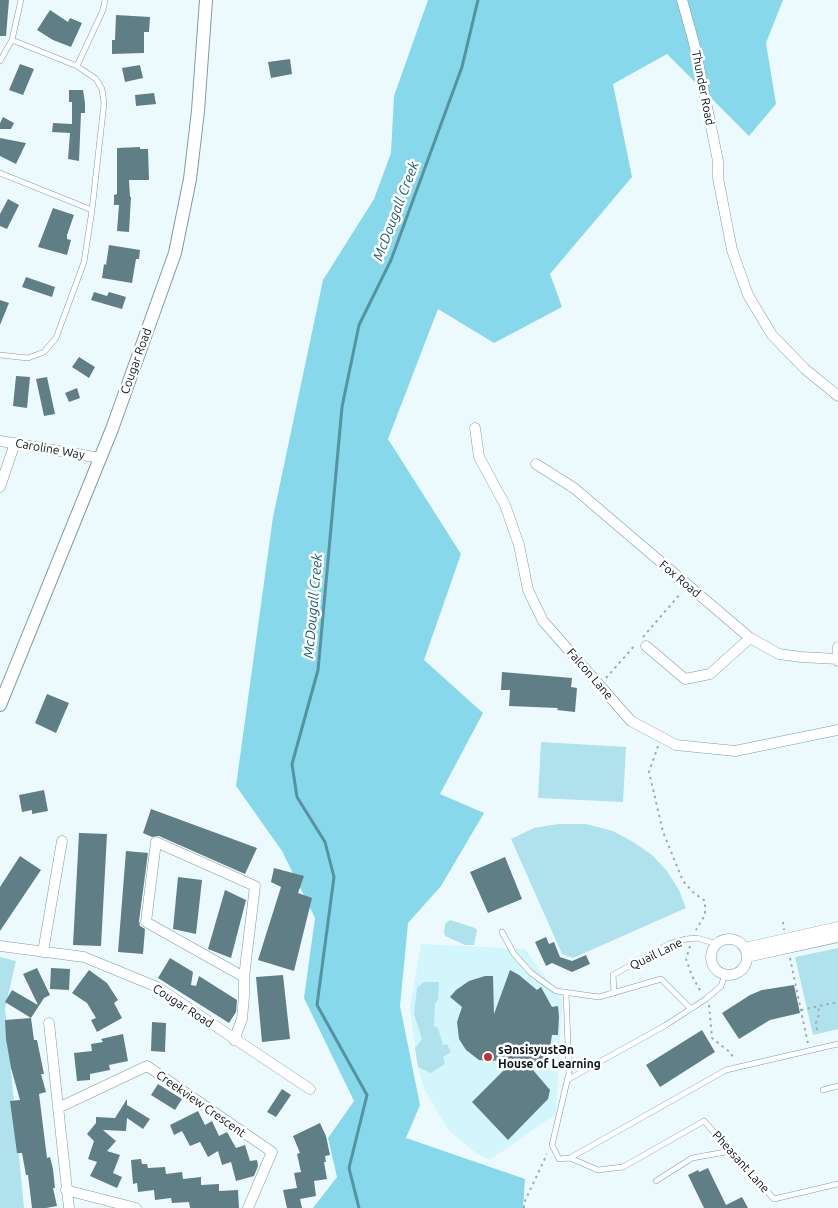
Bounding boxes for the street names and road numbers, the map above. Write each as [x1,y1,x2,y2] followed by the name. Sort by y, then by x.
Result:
[689,49,717,127] street label: Thunder Road
[117,326,155,396] street label: Cougar Road
[14,436,86,462] street label: Caroline Way
[656,558,704,600] street label: Fox Road
[564,645,616,703] street label: Falcon Lane
[627,935,685,973] street label: Quail Lane
[150,981,216,1031] street label: Cougar Road
[153,1068,249,1140] street label: Creekview Crescent
[709,1128,773,1196] street label: Pheasant Lane

